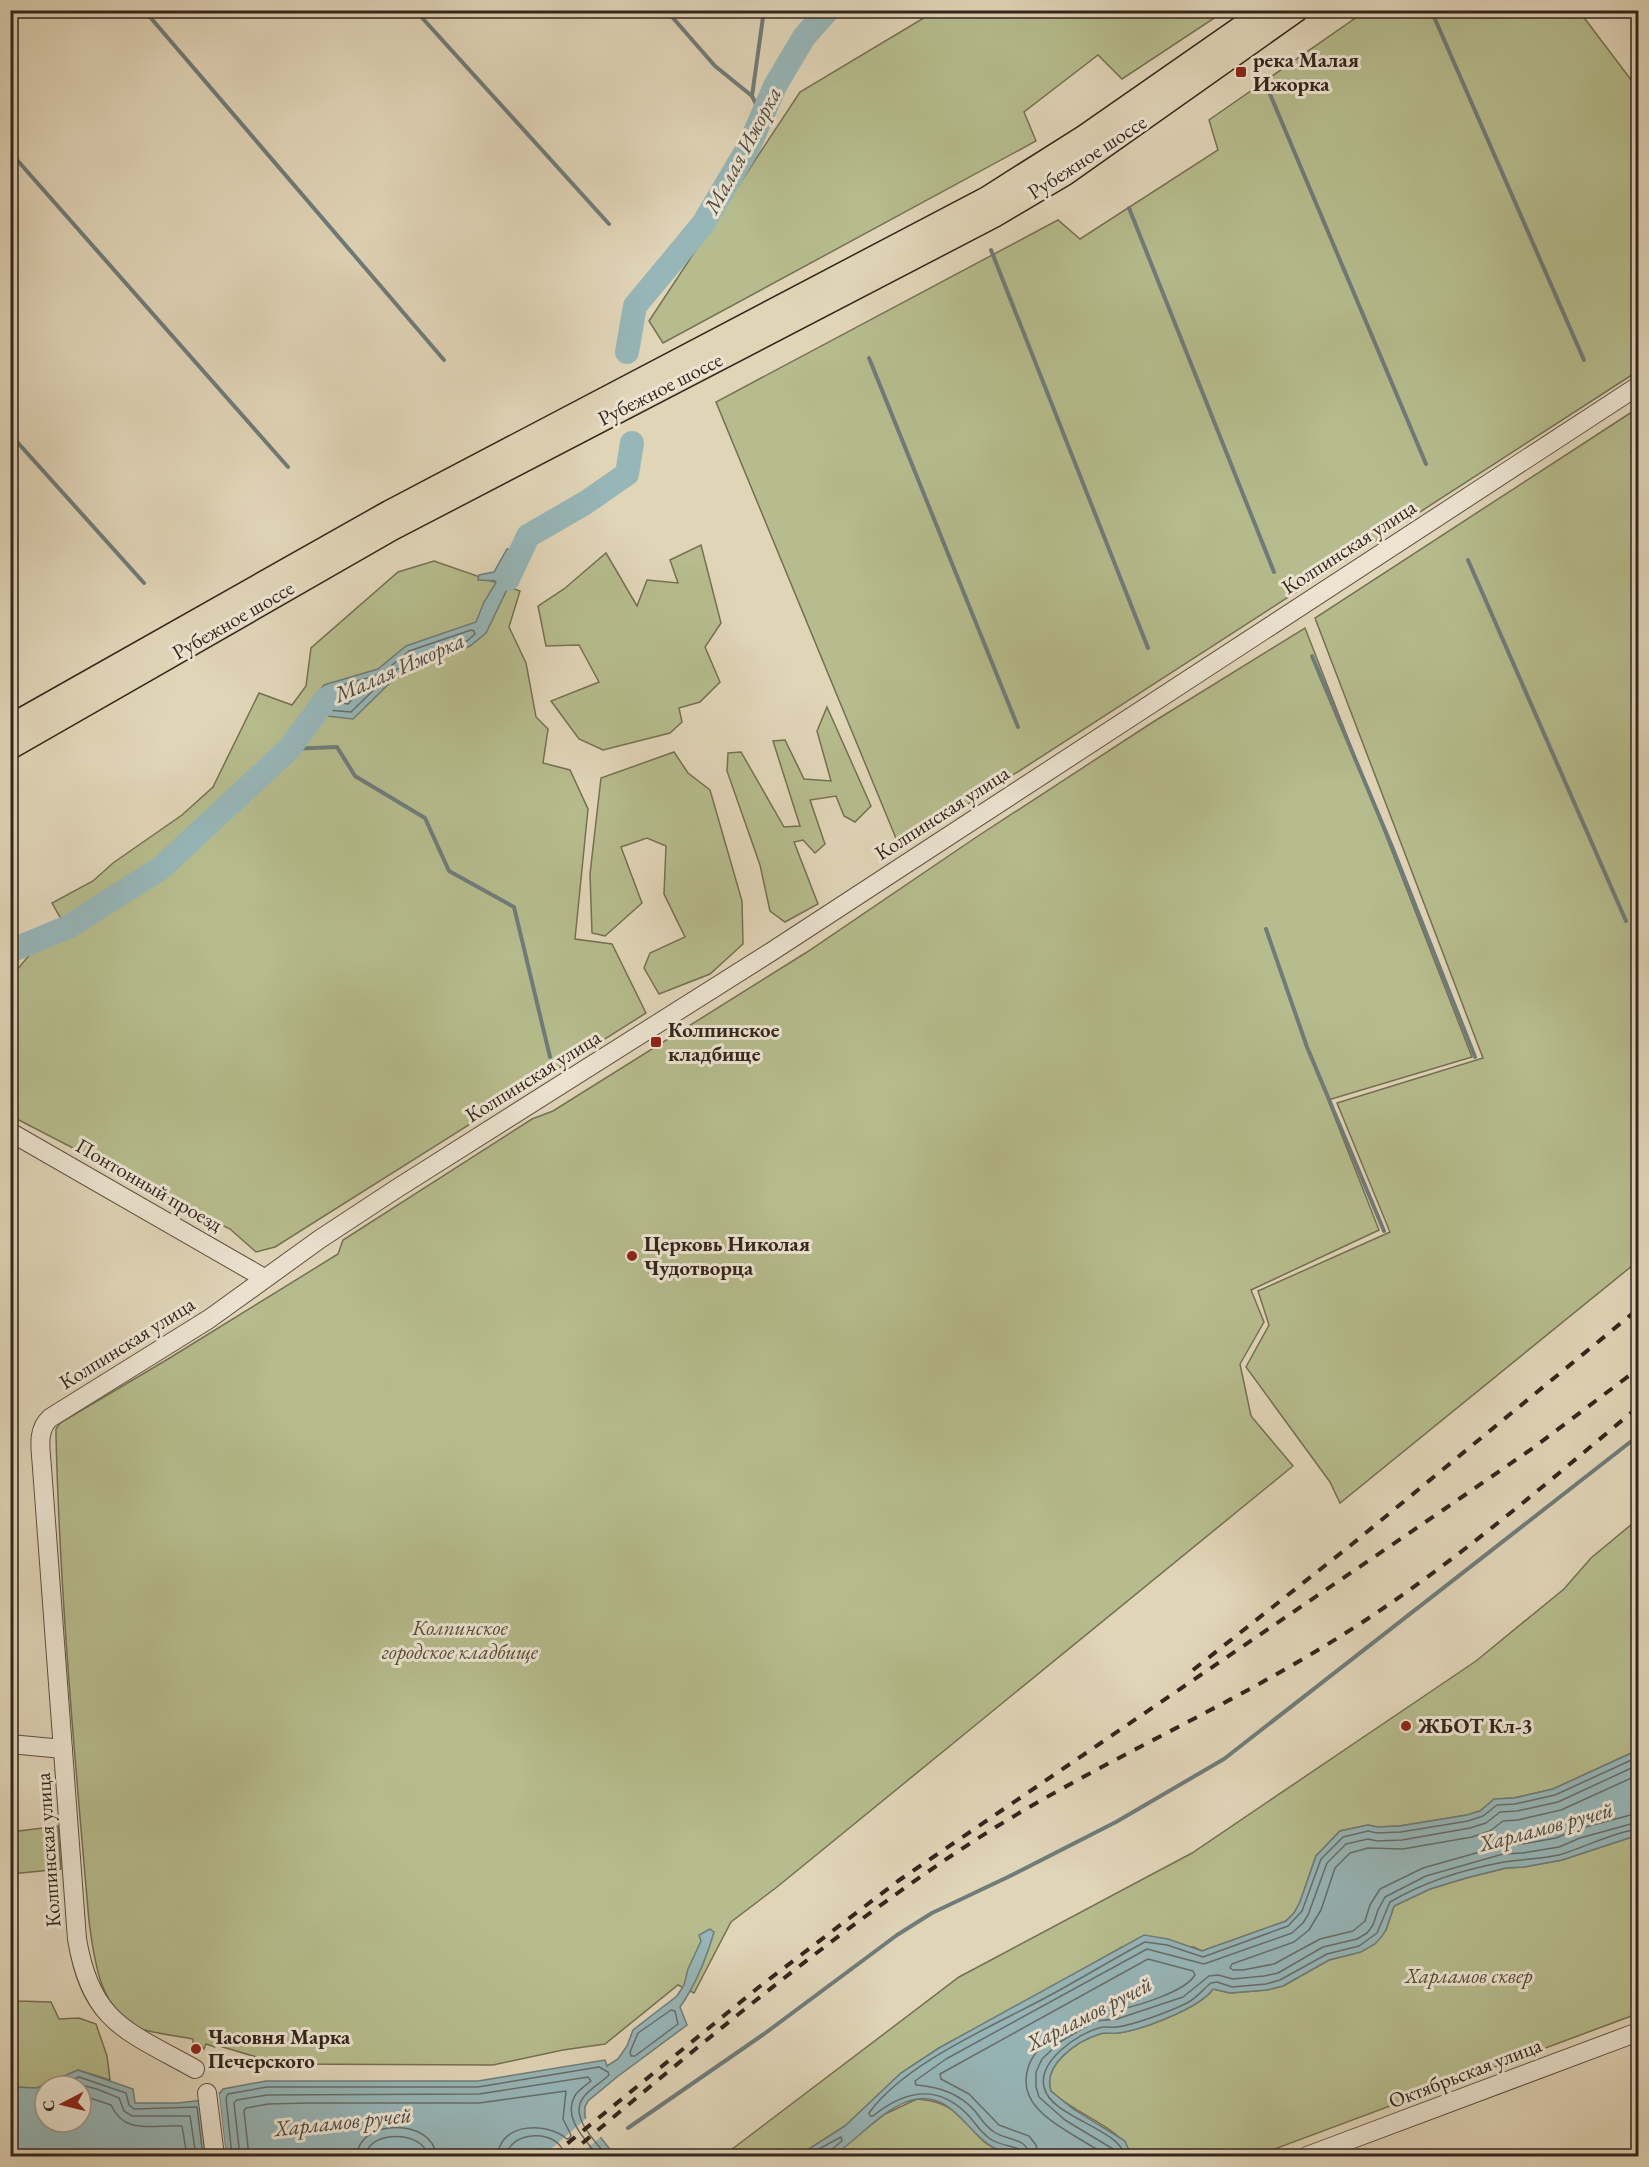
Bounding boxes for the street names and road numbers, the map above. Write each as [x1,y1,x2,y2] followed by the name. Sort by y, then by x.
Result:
[1022,108,1151,205] street label: Рубежное шоссе
[593,346,727,432] street label: Рубежное шоссе
[1276,493,1422,600] street label: Колпинская улица
[167,574,299,665] street label: Рубежное шоссе
[869,759,1015,866] street label: Колпинская улица
[460,1023,606,1128] street label: Колпинская улица
[71,1132,228,1238] street label: Понтонный проезд
[54,1290,200,1395] street label: Колпинская улица
[29,1771,66,1928] street label: Колпинская улица
[1384,2031,1546,2114] street label: Октябрьская улица

